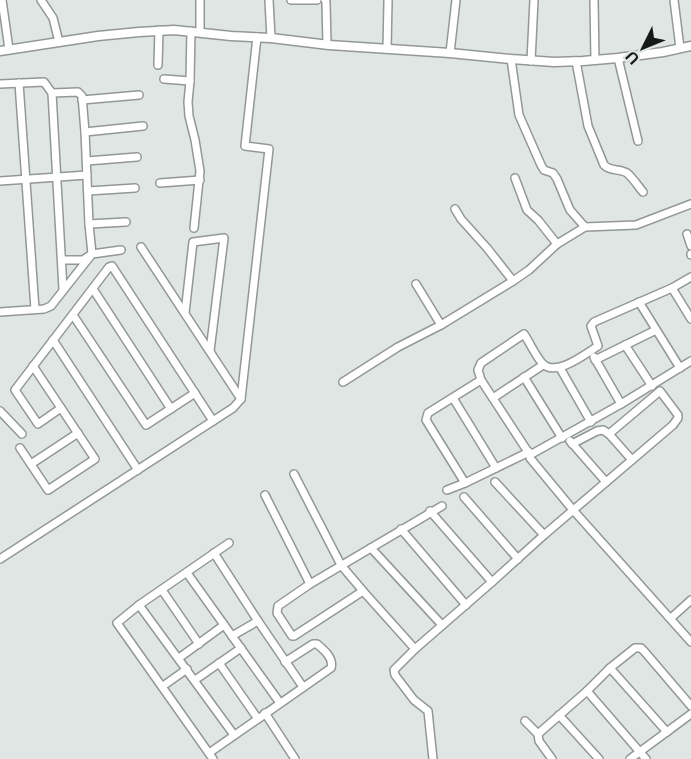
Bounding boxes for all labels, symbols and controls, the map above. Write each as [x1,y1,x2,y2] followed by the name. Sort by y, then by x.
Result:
[613,18,673,78] north arrow
[622,48,643,68] text: U

